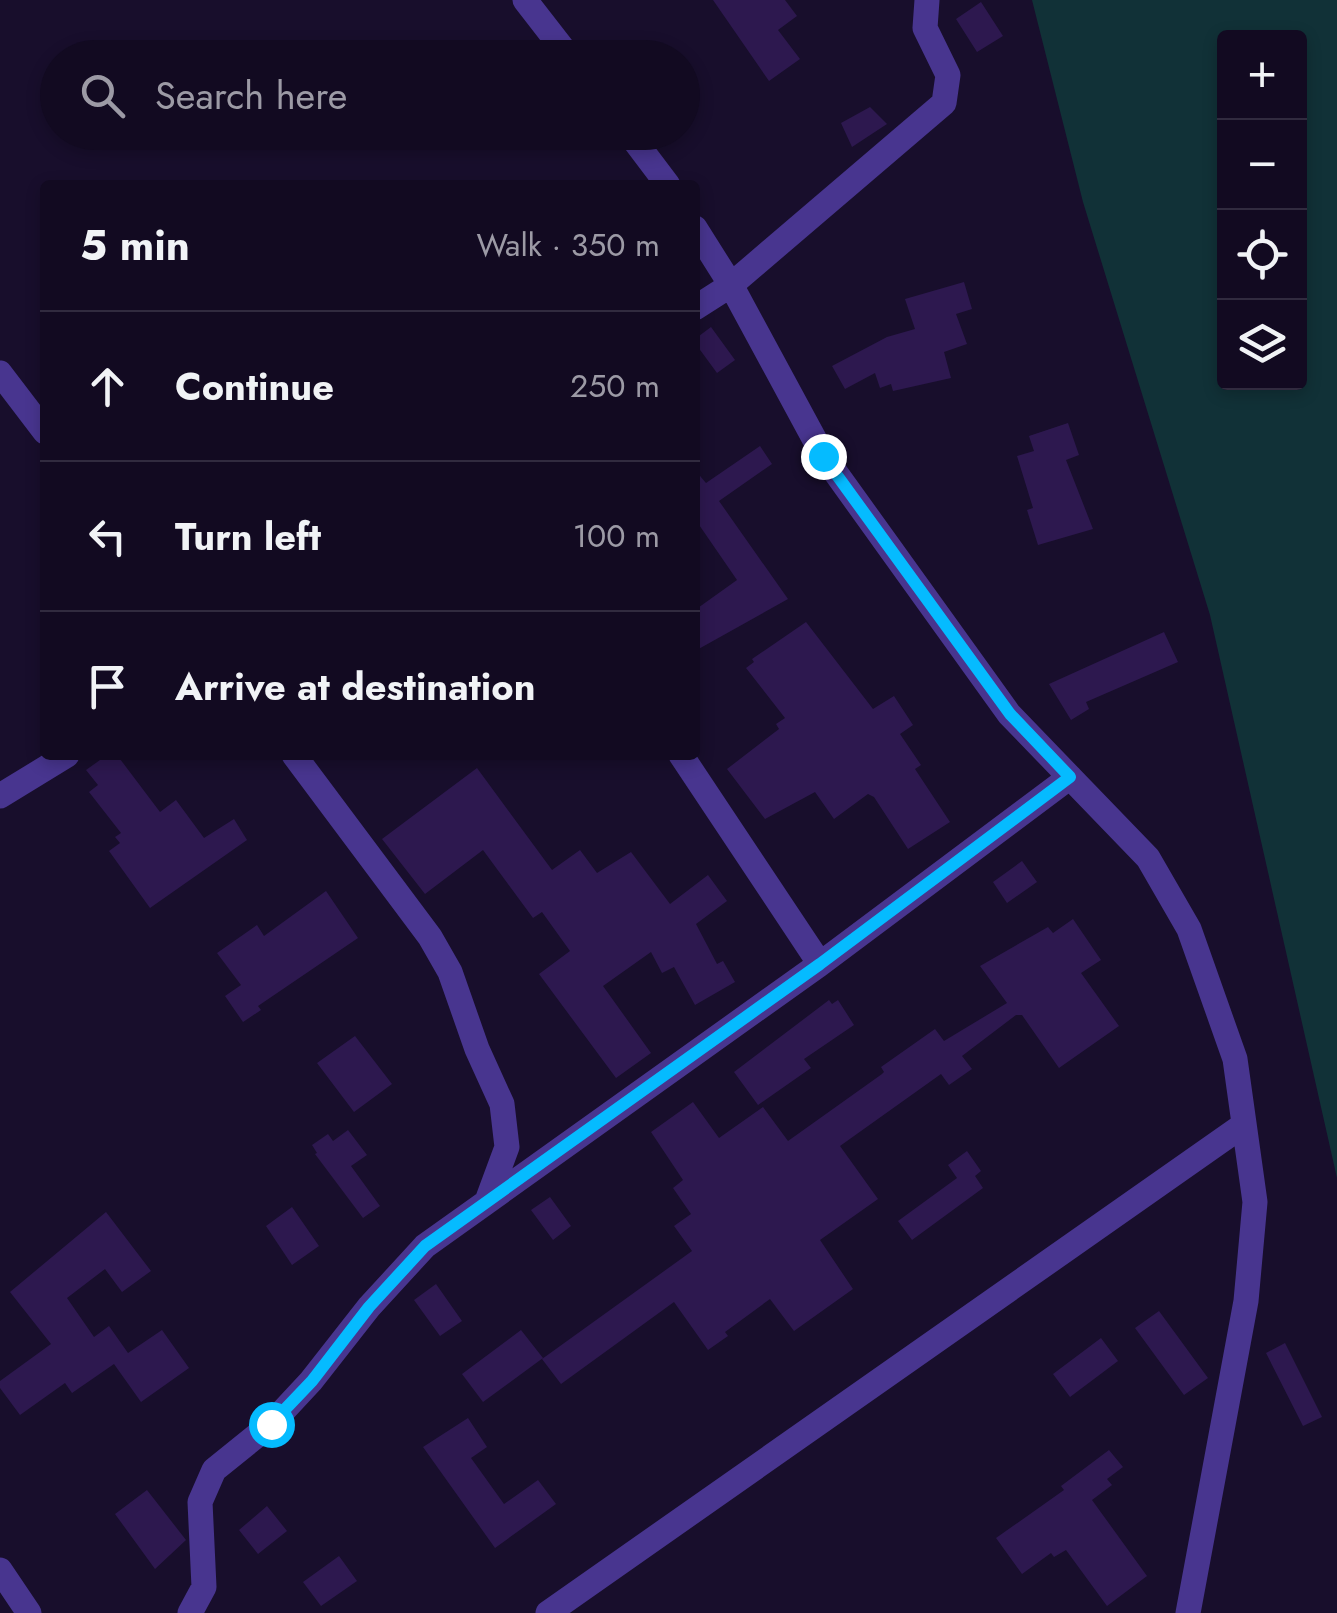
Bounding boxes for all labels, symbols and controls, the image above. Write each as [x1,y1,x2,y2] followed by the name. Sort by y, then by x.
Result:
[1217,30,1307,390] map controls
[1217,30,1307,120] button: +
[40,40,700,150] search box
[75,68,130,123] icon: search
[155,68,347,123] text: Search here
[1217,120,1307,210] button: −
[1217,210,1307,300] button: locate
[80,215,190,276] text: 5 min
[477,222,660,268] text: Walk · 350 m
[1217,300,1307,390] button: layers
[80,359,135,414] icon: ahead
[175,359,334,414] text: Continue
[570,363,660,409] text: 250 m
[801,434,847,480] route end
[80,509,135,564] icon: left
[175,509,321,564] text: Turn left
[573,513,660,559] text: 100 m
[80,659,135,714] icon: arrive
[175,659,536,714] text: Arrive at destination
[249,1402,295,1448] route start

